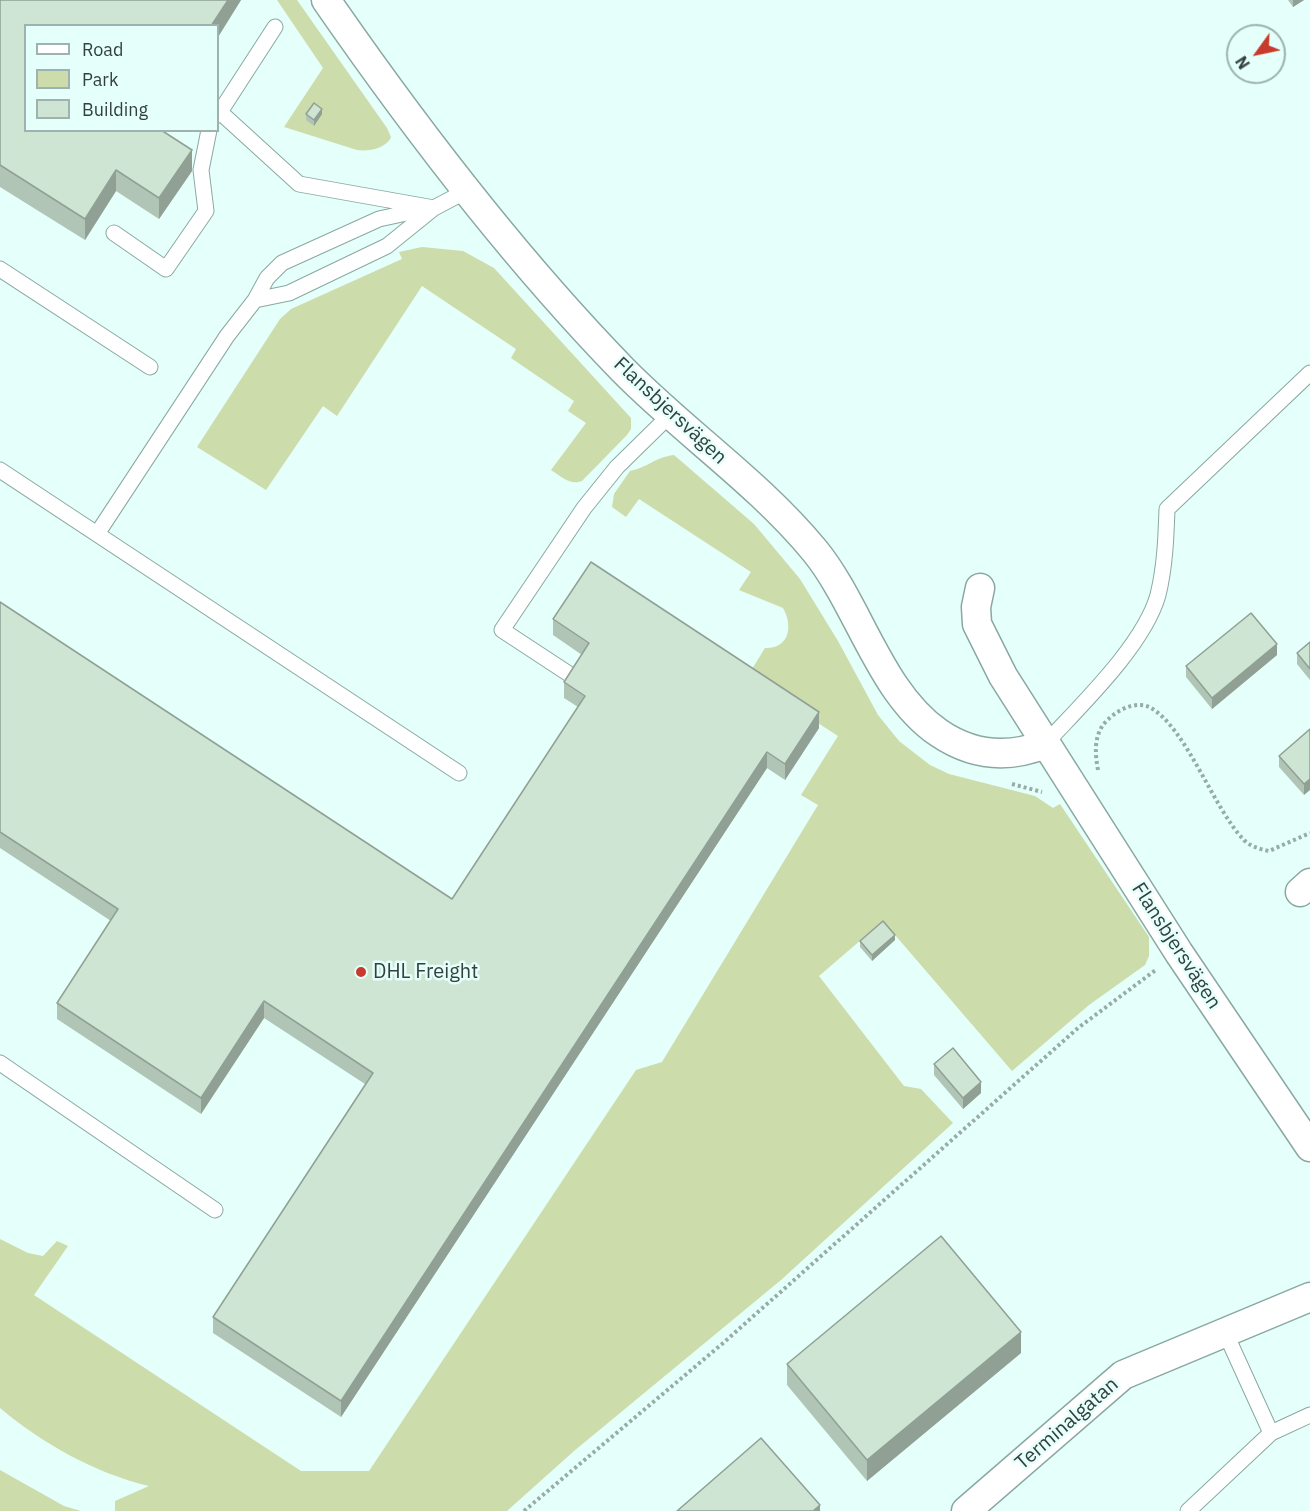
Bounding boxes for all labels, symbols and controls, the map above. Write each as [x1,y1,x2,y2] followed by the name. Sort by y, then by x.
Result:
[24,24,219,132] legend
[1226,24,1286,84] north arrow
[82,38,123,61] text: Road
[1231,52,1254,73] text: N
[82,68,118,91] text: Park
[82,98,148,121] text: Building
[608,352,732,470] street label: Flansbjersvägen
[1126,878,1226,1014] street label: Flansbjersvägen
[373,960,478,984] place label: DHL Freight
[354,965,368,979] marker: DHL Freight
[1011,1373,1123,1475] street label: Terminalgatan

